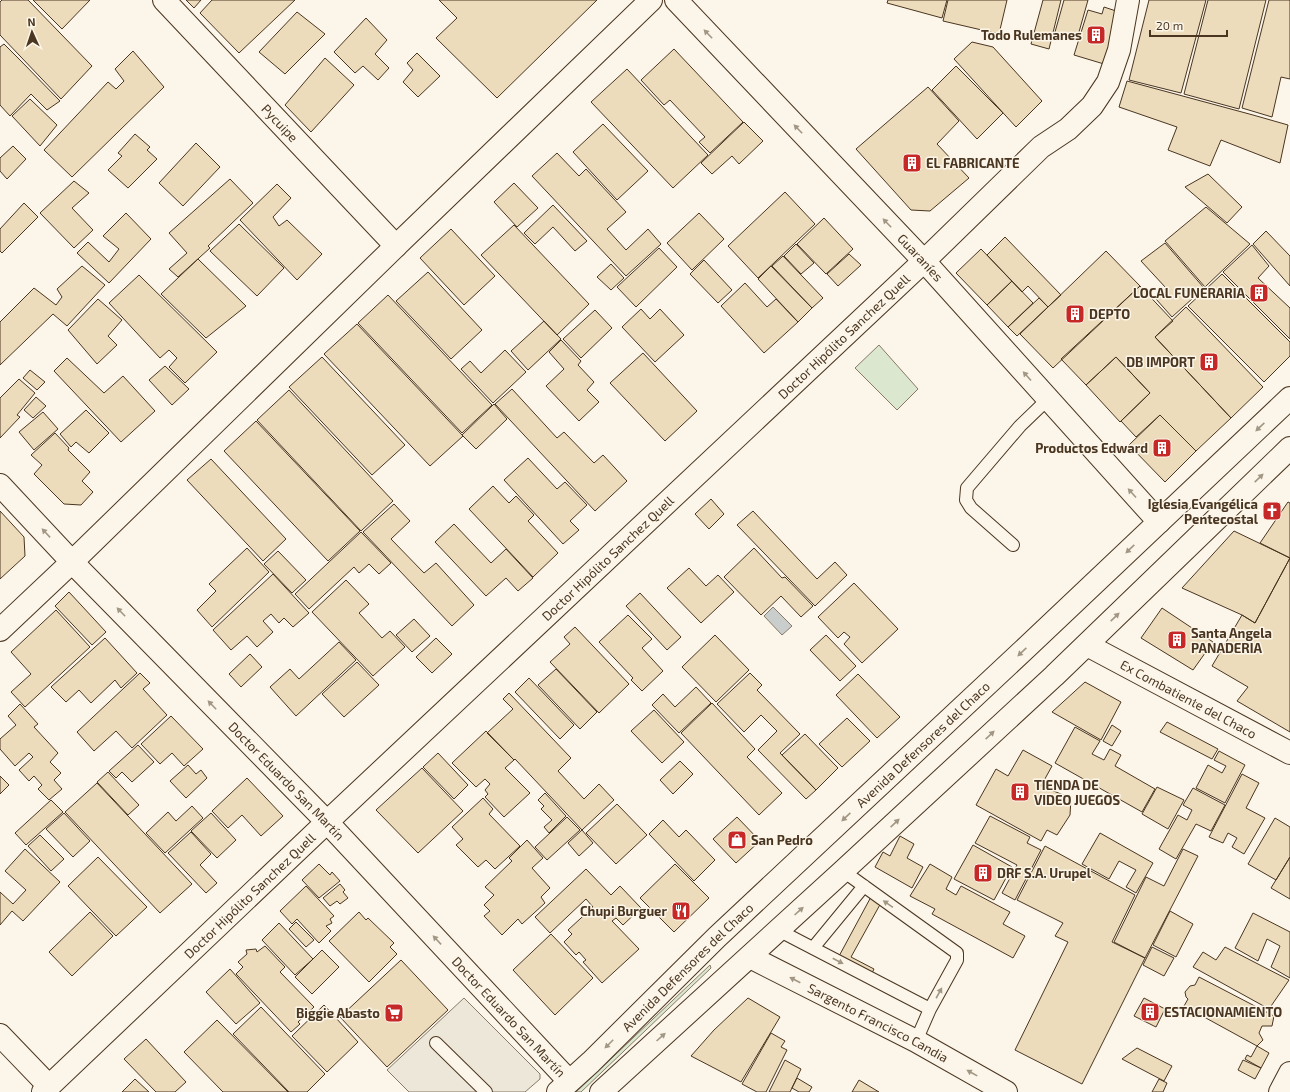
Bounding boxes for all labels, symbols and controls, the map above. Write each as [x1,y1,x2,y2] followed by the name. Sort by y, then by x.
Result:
[12,12,52,52] north arrow
[1150,12,1227,38] scale bar
[27,15,36,28] text: N
[1156,18,1183,32] text: 20 m
[1085,24,1107,46] building icon: Todo Rulemanes
[981,27,1082,43] place label: Todo Rulemanes
[703,29,713,39] one-way arrow
[258,101,302,145] street label: Pycuipe
[793,124,803,134] one-way arrow
[901,152,923,174] building icon: EL FABRICANTE
[926,155,1020,171] place label: EL FABRICANTE
[882,218,892,228] one-way arrow
[894,230,946,285] street label: Guaraníes
[774,271,913,402] street label: Doctor Hipólito Sanchez Quell
[1248,282,1270,304] building icon: LOCAL FUNERARIA
[1133,285,1246,301] place label: LOCAL FUNERARIA
[1064,303,1086,325] building icon: DEPTO
[1089,306,1130,322] place label: DEPTO
[1198,351,1220,373] building icon: DB IMPORT
[1126,354,1195,370] place label: DB IMPORT
[1022,371,1031,381] one-way arrow
[1255,422,1265,431] one-way arrow
[1151,437,1173,459] building icon: Productos Edward
[1035,440,1148,456] place label: Productos Edward
[1254,474,1264,483] one-way arrow
[1128,488,1137,499] one-way arrow
[538,492,677,624] street label: Doctor Hipólito Sanchez Quell
[1148,496,1259,527] place label: Iglesia Evangélica Pentecostal
[1261,500,1283,522] church icon: Iglesia Evangélica Pentecostal
[41,528,50,539] one-way arrow
[1125,545,1135,554] one-way arrow
[116,607,126,617] one-way arrow
[1110,613,1120,622] one-way arrow
[1191,625,1272,656] place label: Santa Angela PANADERIA
[1166,629,1188,651] building icon: Santa Angela PANADERIA
[1018,647,1027,656] one-way arrow
[1118,656,1259,742] street label: Ex Combatiente del Chaco
[853,678,993,811] street label: Avenida Defensores del Chaco
[207,700,217,710] one-way arrow
[225,718,348,844] street label: Doctor Eduardo San Martín
[985,730,995,740] one-way arrow
[1034,777,1120,808] place label: TIENDA DE VIDEO JUEGOS
[1009,781,1031,803] building icon: TIENDA DE VIDEO JUEGOS
[841,812,851,822] one-way arrow
[890,819,899,828] one-way arrow
[181,829,319,962] street label: Doctor Hipólito Sanchez Quell
[726,829,748,851] shop icon: San Pedro
[751,832,813,848] place label: San Pedro
[972,862,994,884] building icon: DRF S.A. Urupel
[997,865,1092,881] place label: DRF S.A. Urupel
[619,899,756,1035] street label: Avenida Defensores del Chaco
[670,900,692,922] restaurant icon: Chupi Burguer
[883,900,893,908] one-way arrow
[580,903,667,919] place label: Chupi Burguer
[794,907,804,916] one-way arrow
[432,935,442,945] one-way arrow
[449,953,569,1080] street label: Doctor Eduardo San Martín
[832,958,844,964] one-way arrow
[789,976,801,983] one-way arrow
[805,980,951,1066] street label: Sargento Francisco Candia
[935,988,942,999] one-way arrow
[1139,1001,1161,1023] building icon: ESTACIONAMIENTO
[383,1002,405,1024] supermarket icon: Biggie Abasto
[1164,1004,1282,1020] place label: ESTACIONAMIENTO
[296,1005,380,1021] place label: Biggie Abasto
[656,1033,666,1042] one-way arrow
[604,1039,614,1048] one-way arrow
[966,1069,978,1076] one-way arrow

